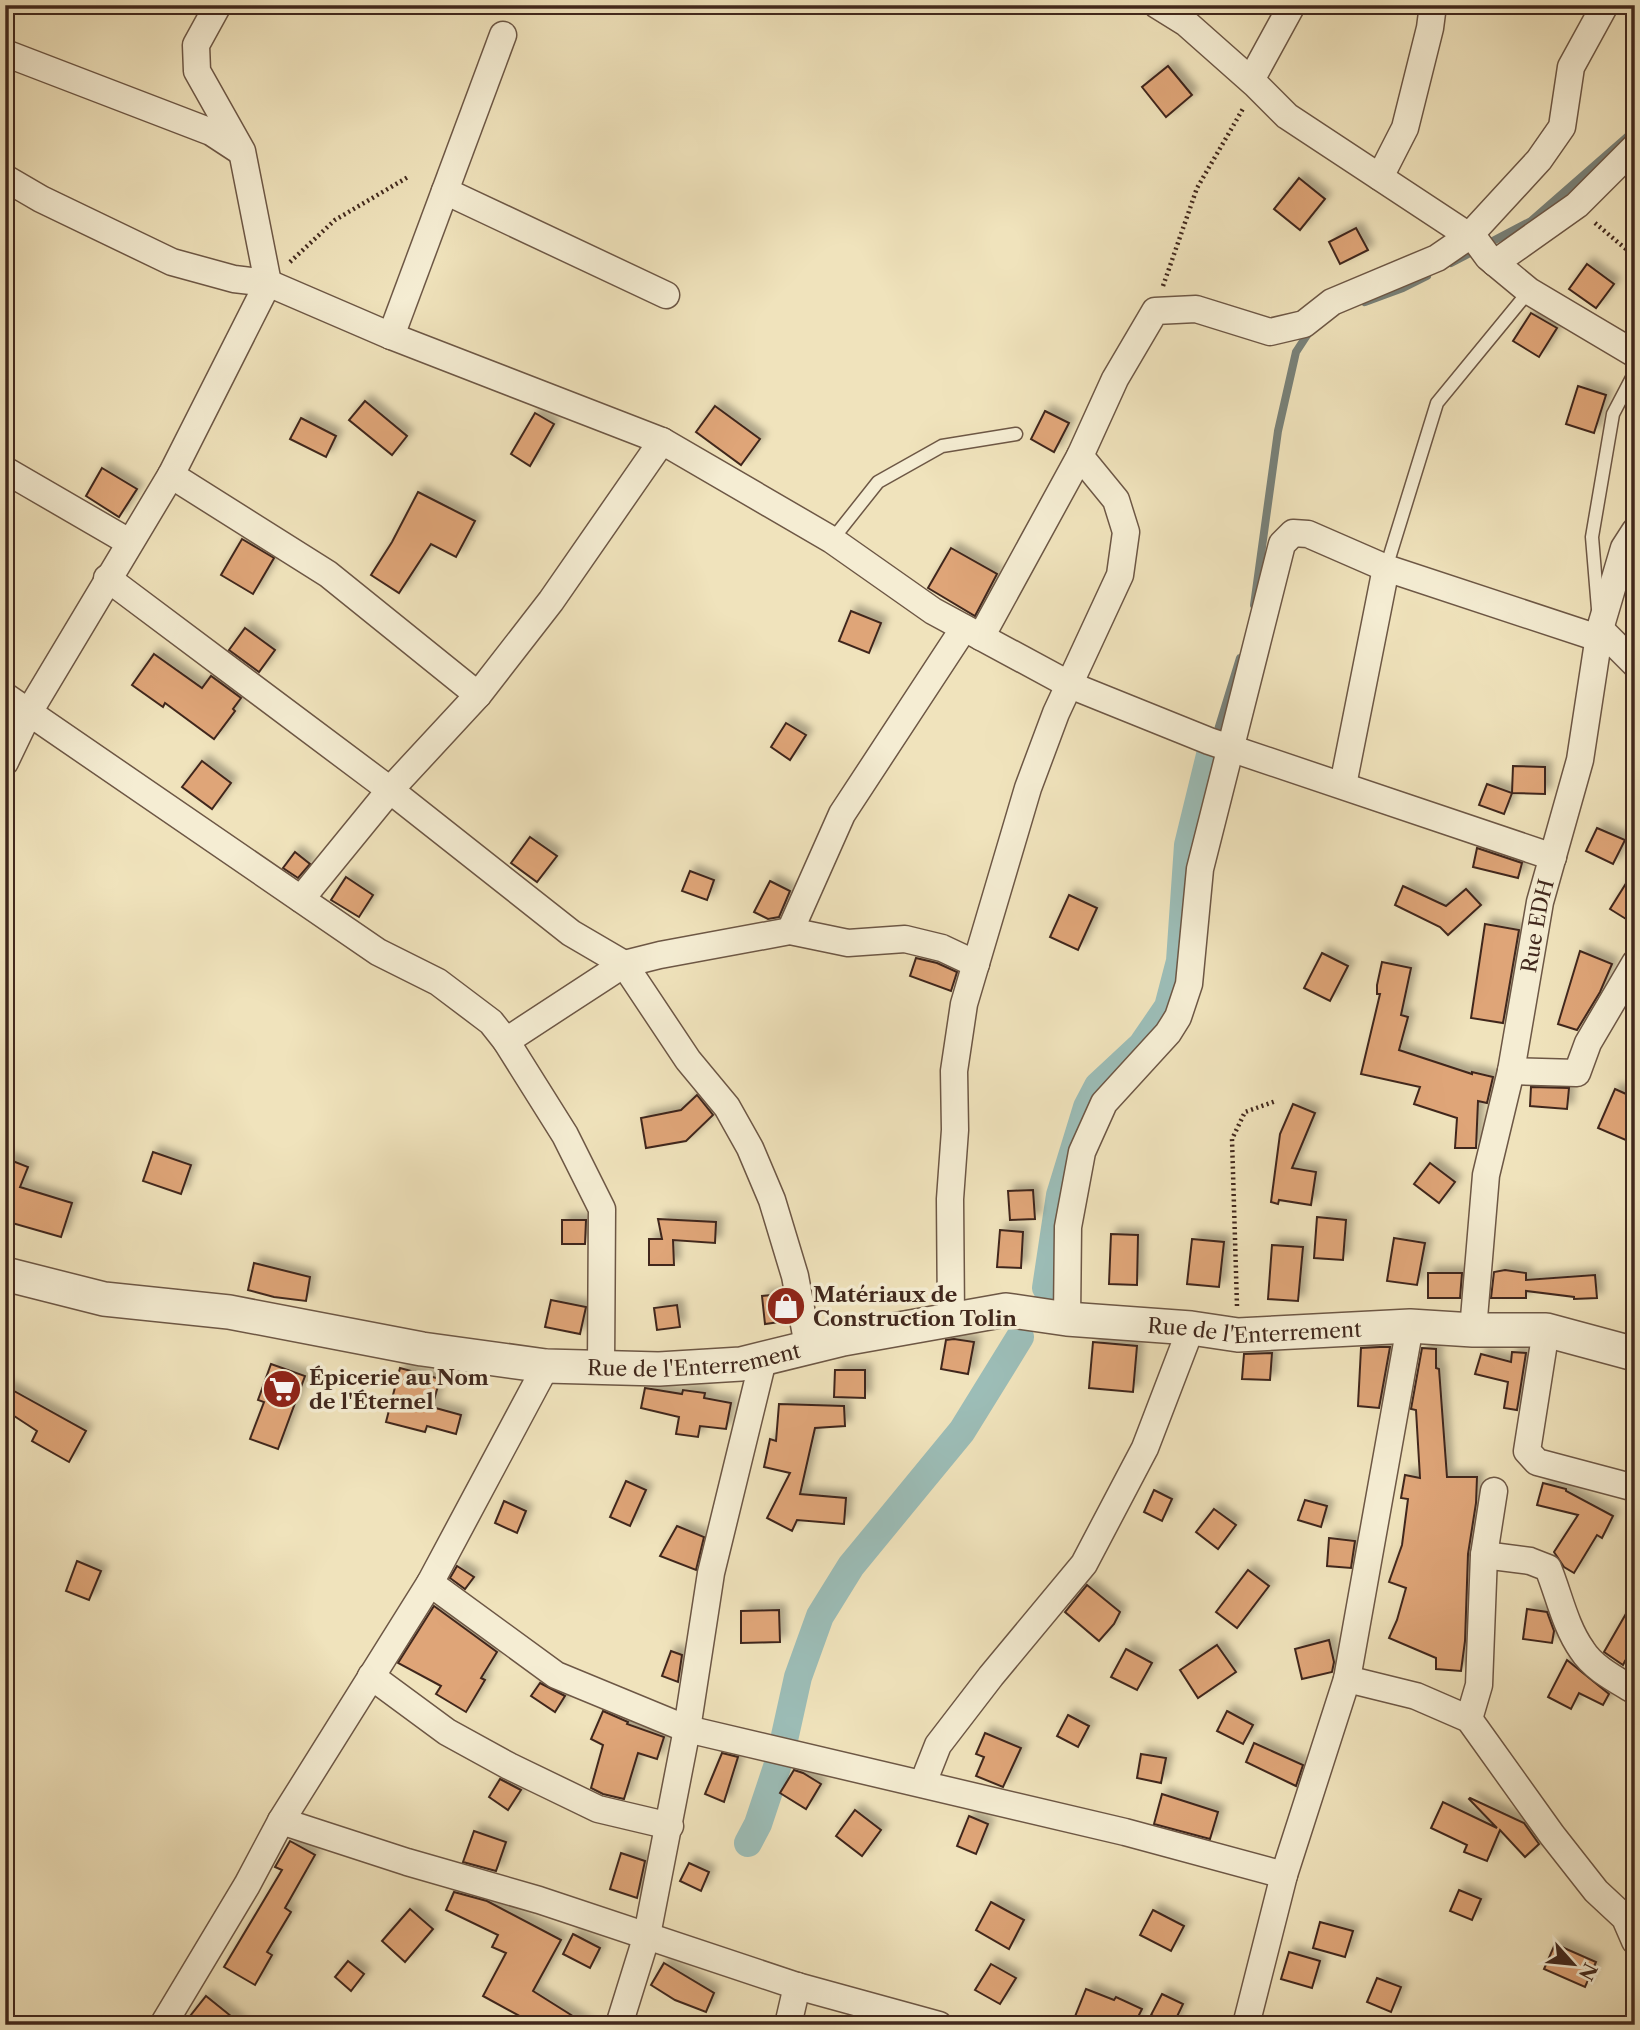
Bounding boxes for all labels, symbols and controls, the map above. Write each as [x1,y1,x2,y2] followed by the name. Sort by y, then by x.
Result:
[1516,876,1558,975] street label: Rue EDH
[813,1282,1017,1331] place label: Matériaux de Construction Tolin
[765,1285,807,1327] shop icon: Matériaux de Construction Tolin
[1147,1312,1363,1348] street label: Rue de l'Enterrement
[587,1337,803,1382] street label: Rue de l'Enterrement
[309,1365,489,1414] place label: Épicerie au Nom de l'Éternel
[261,1368,303,1410] supermarket icon: Épicerie au Nom de l'Éternel
[1538,1928,1608,1998] north arrow
[1574,1959,1602,1984] text: N

